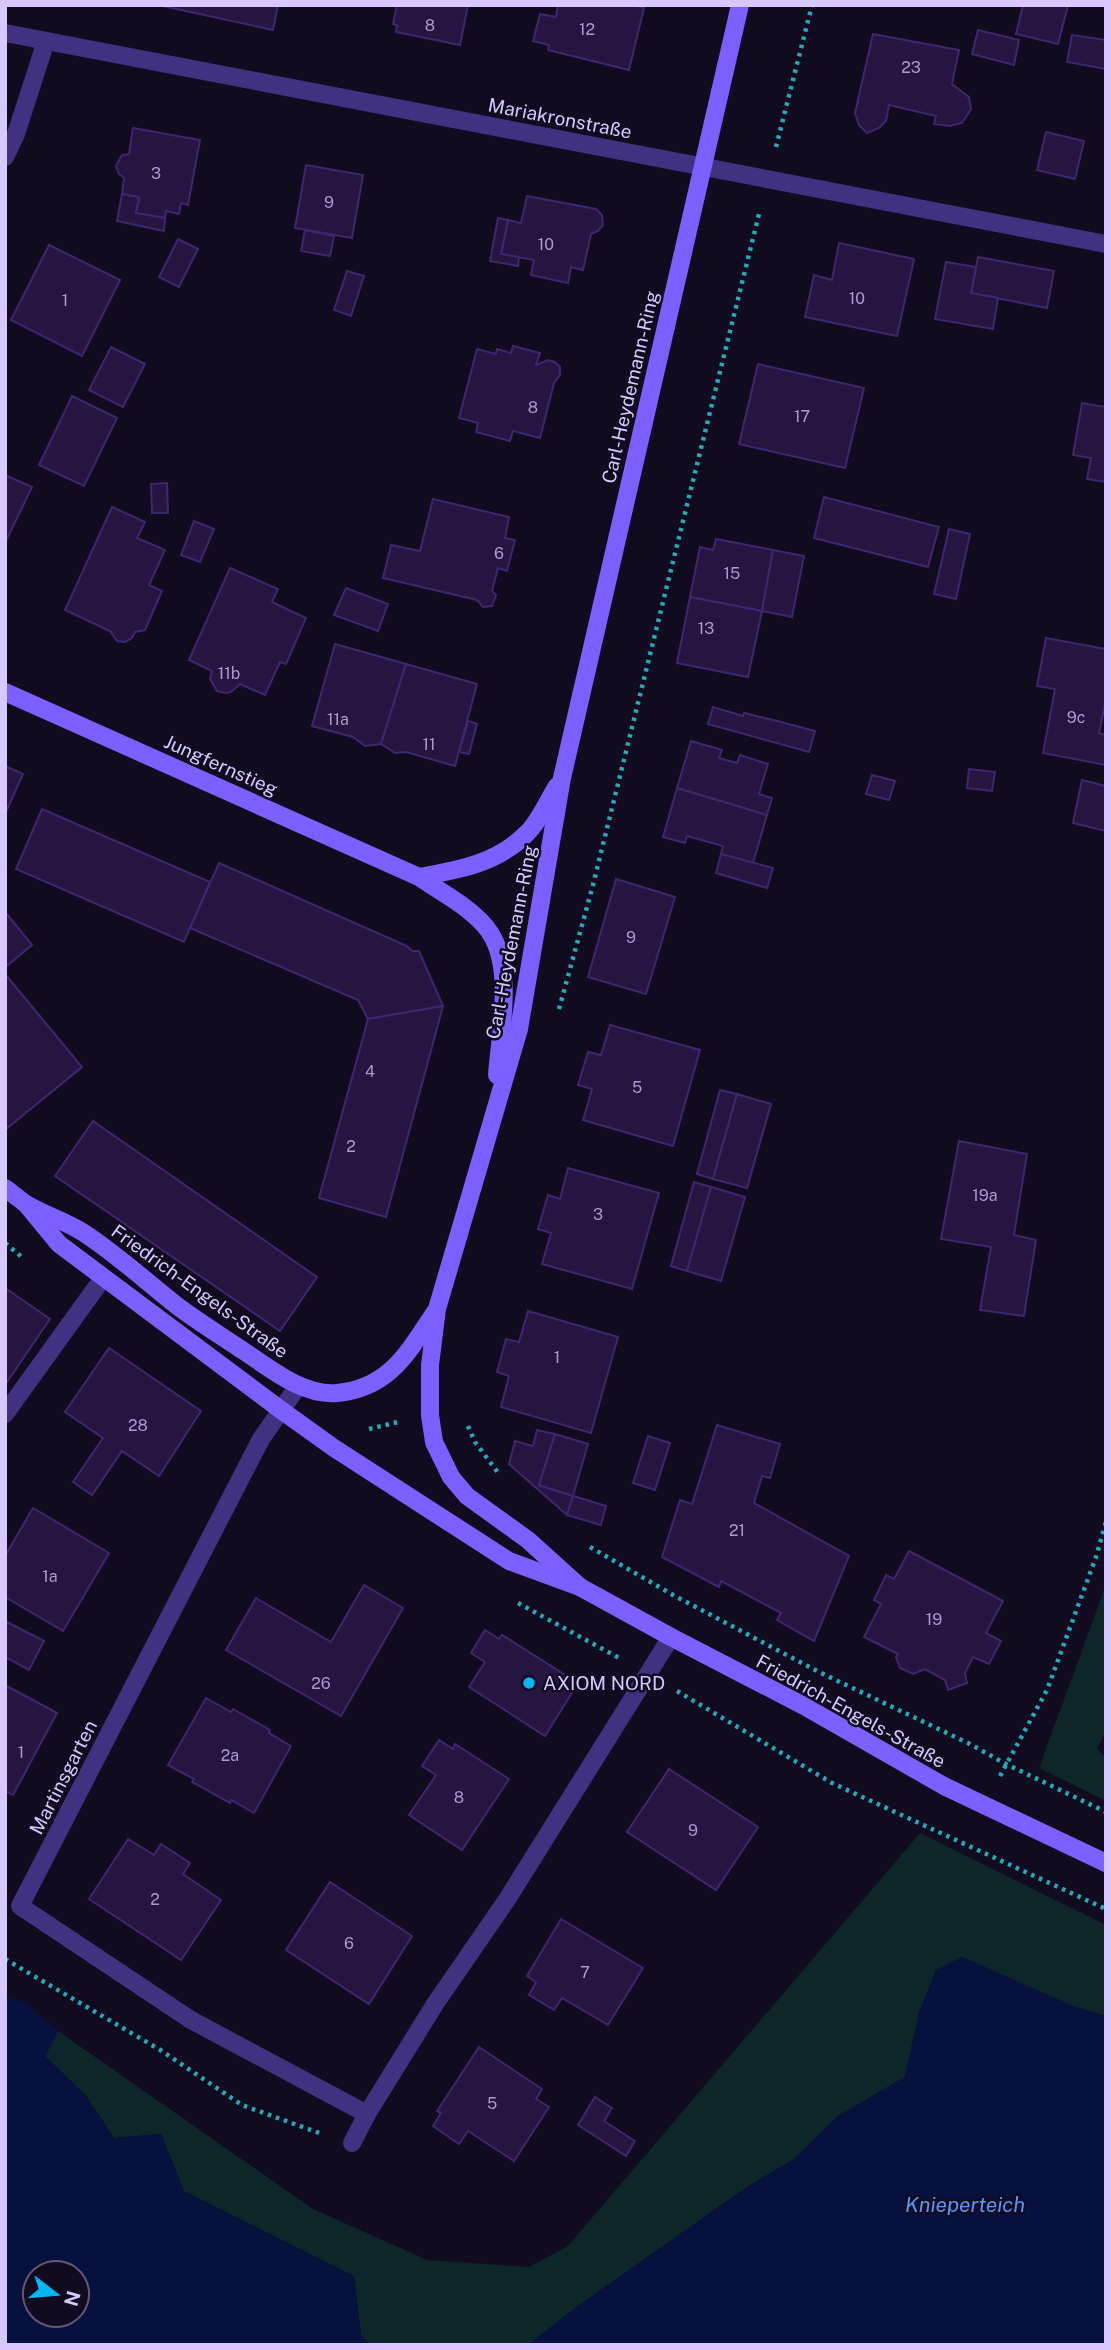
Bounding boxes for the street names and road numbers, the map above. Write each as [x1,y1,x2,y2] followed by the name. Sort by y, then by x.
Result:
[486,93,634,143] street label: Mariakronstraße
[597,288,663,485] street label: Carl-Heydemann-Ring
[161,730,281,800] street label: Jungfernstieg
[481,843,541,1041] street label: Carl-Heydemann-Ring
[107,1220,293,1362] street label: Friedrich-Engels-Straße
[753,1650,949,1772] street label: Friedrich-Engels-Straße
[25,1716,101,1838] street label: Martinsgarten

